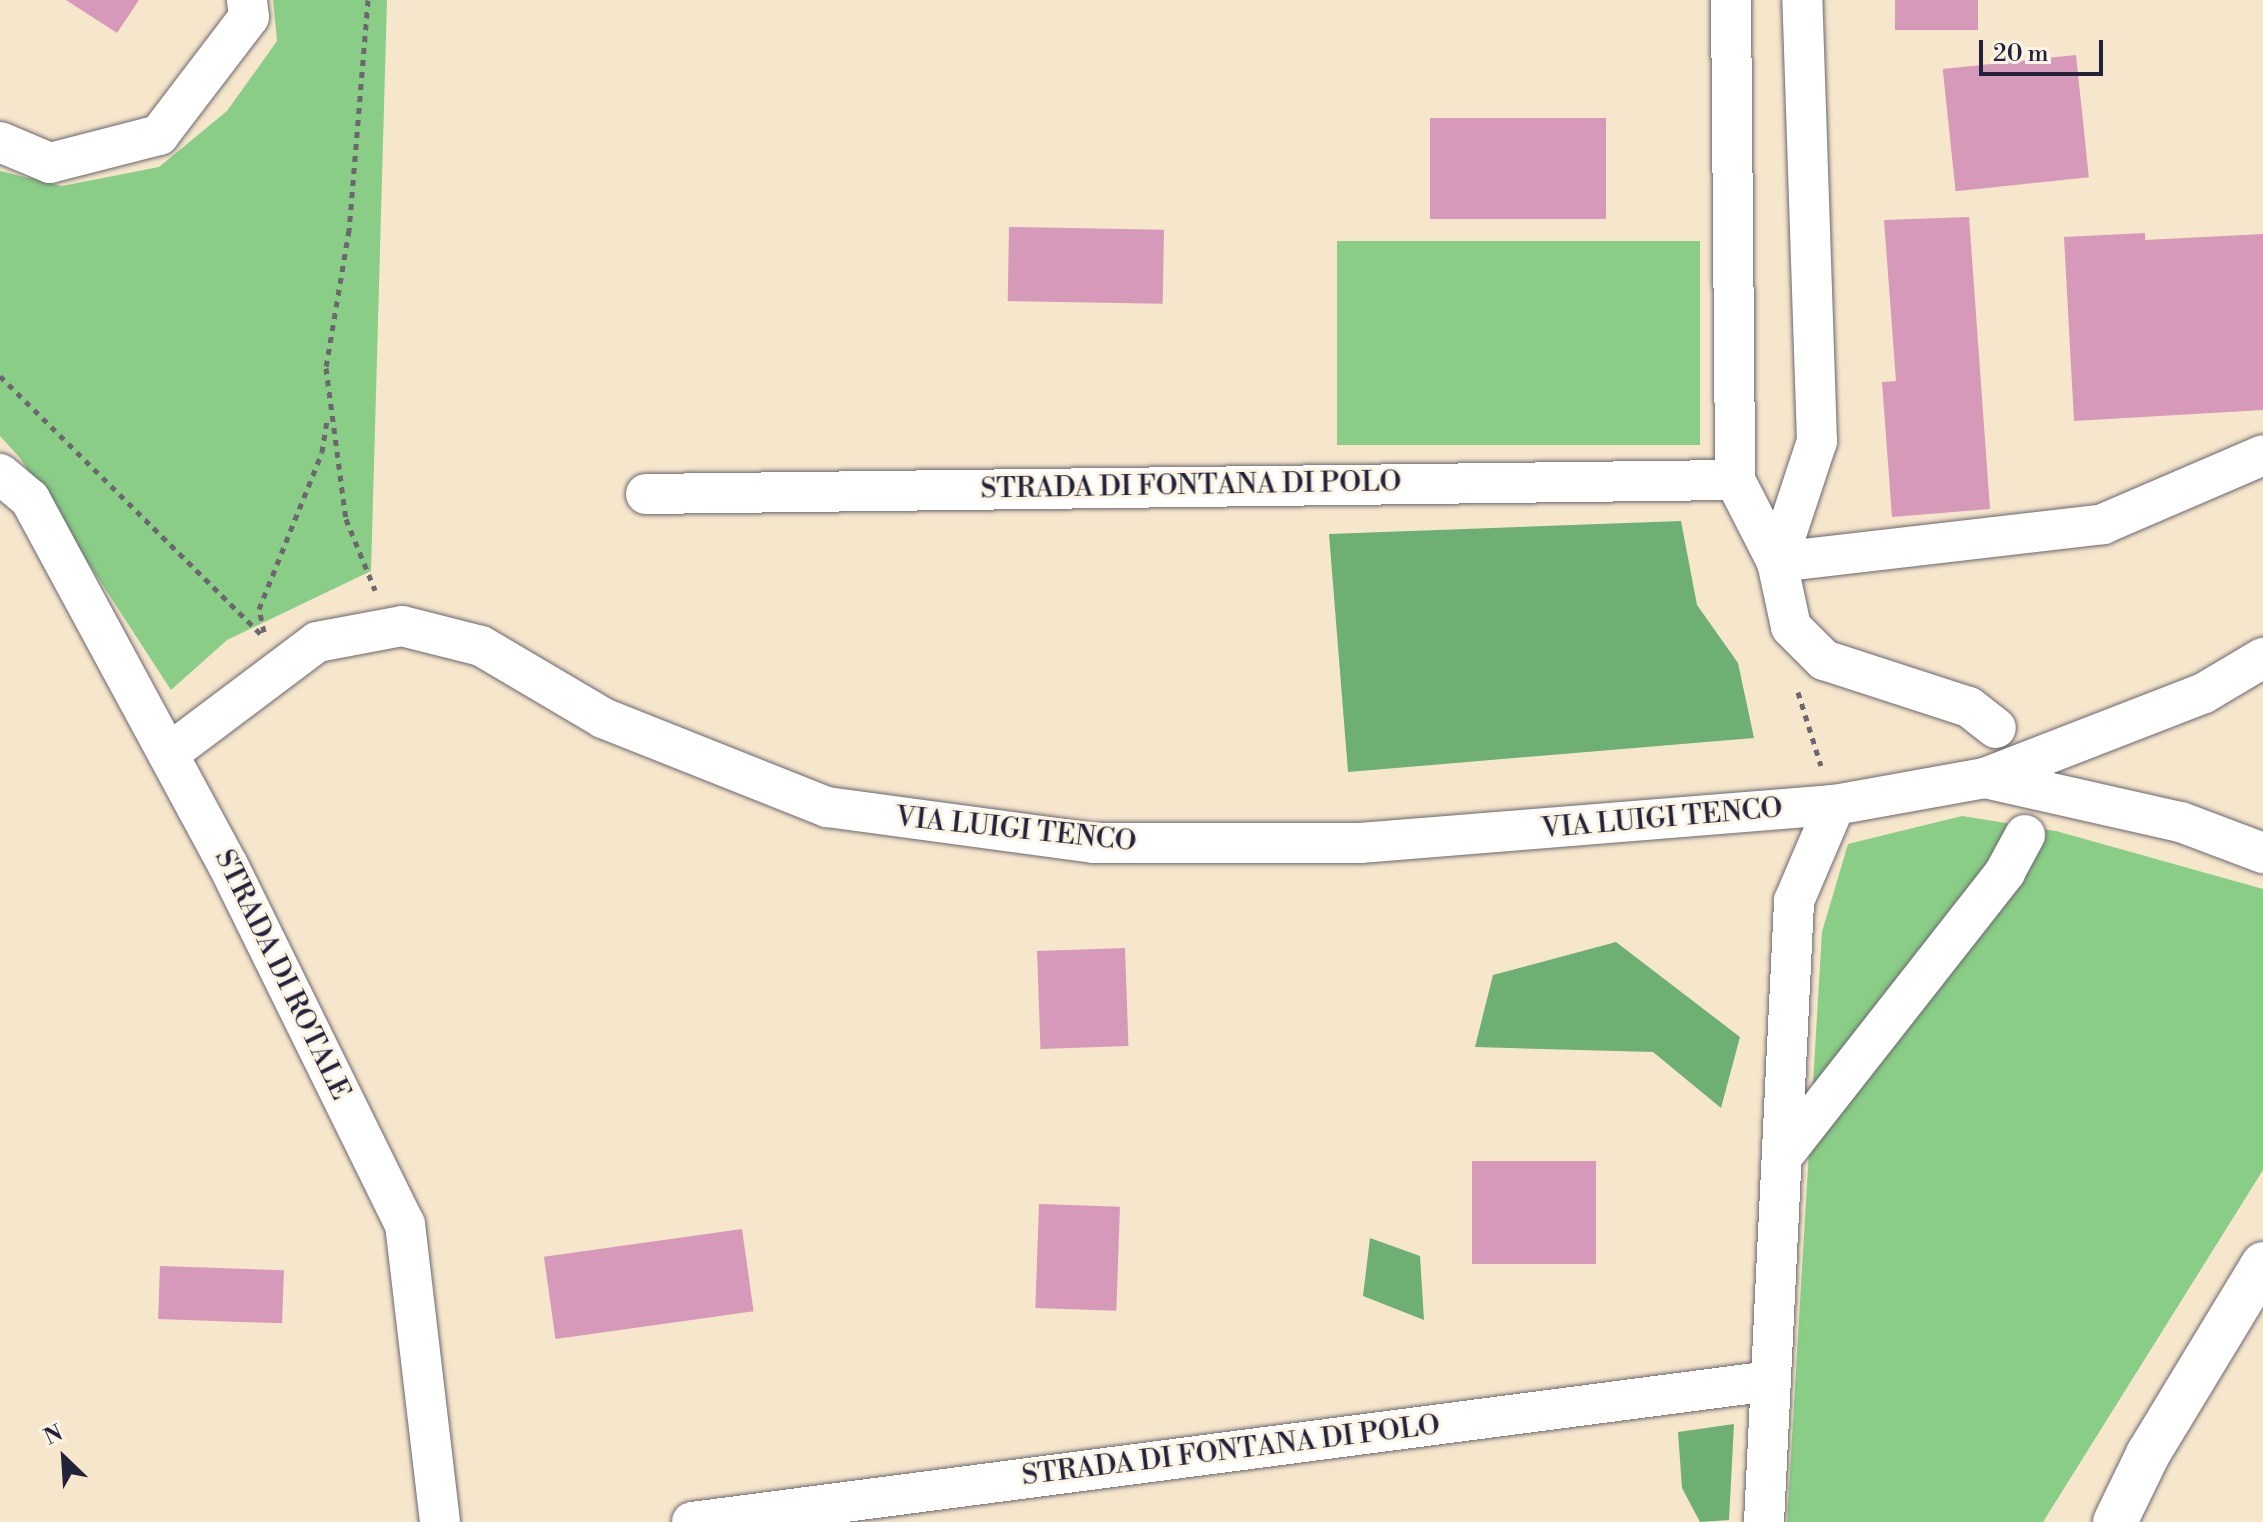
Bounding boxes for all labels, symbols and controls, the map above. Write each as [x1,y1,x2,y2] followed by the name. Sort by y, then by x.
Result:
[1983,24,2107,74] scale bar
[1993,39,2049,69] text: 20 m
[980,466,1402,506] street label: STRADA DI FONTANA DI POLO
[1540,792,1784,846] street label: VIA LUIGI TENCO
[894,801,1138,859] street label: VIA LUIGI TENCO
[207,844,357,1106] street label: STRADA DI ROTALE
[1020,1409,1442,1493] street label: STRADA DI FONTANA DI POLO
[24,1418,104,1498] north arrow
[40,1420,67,1452] text: N

